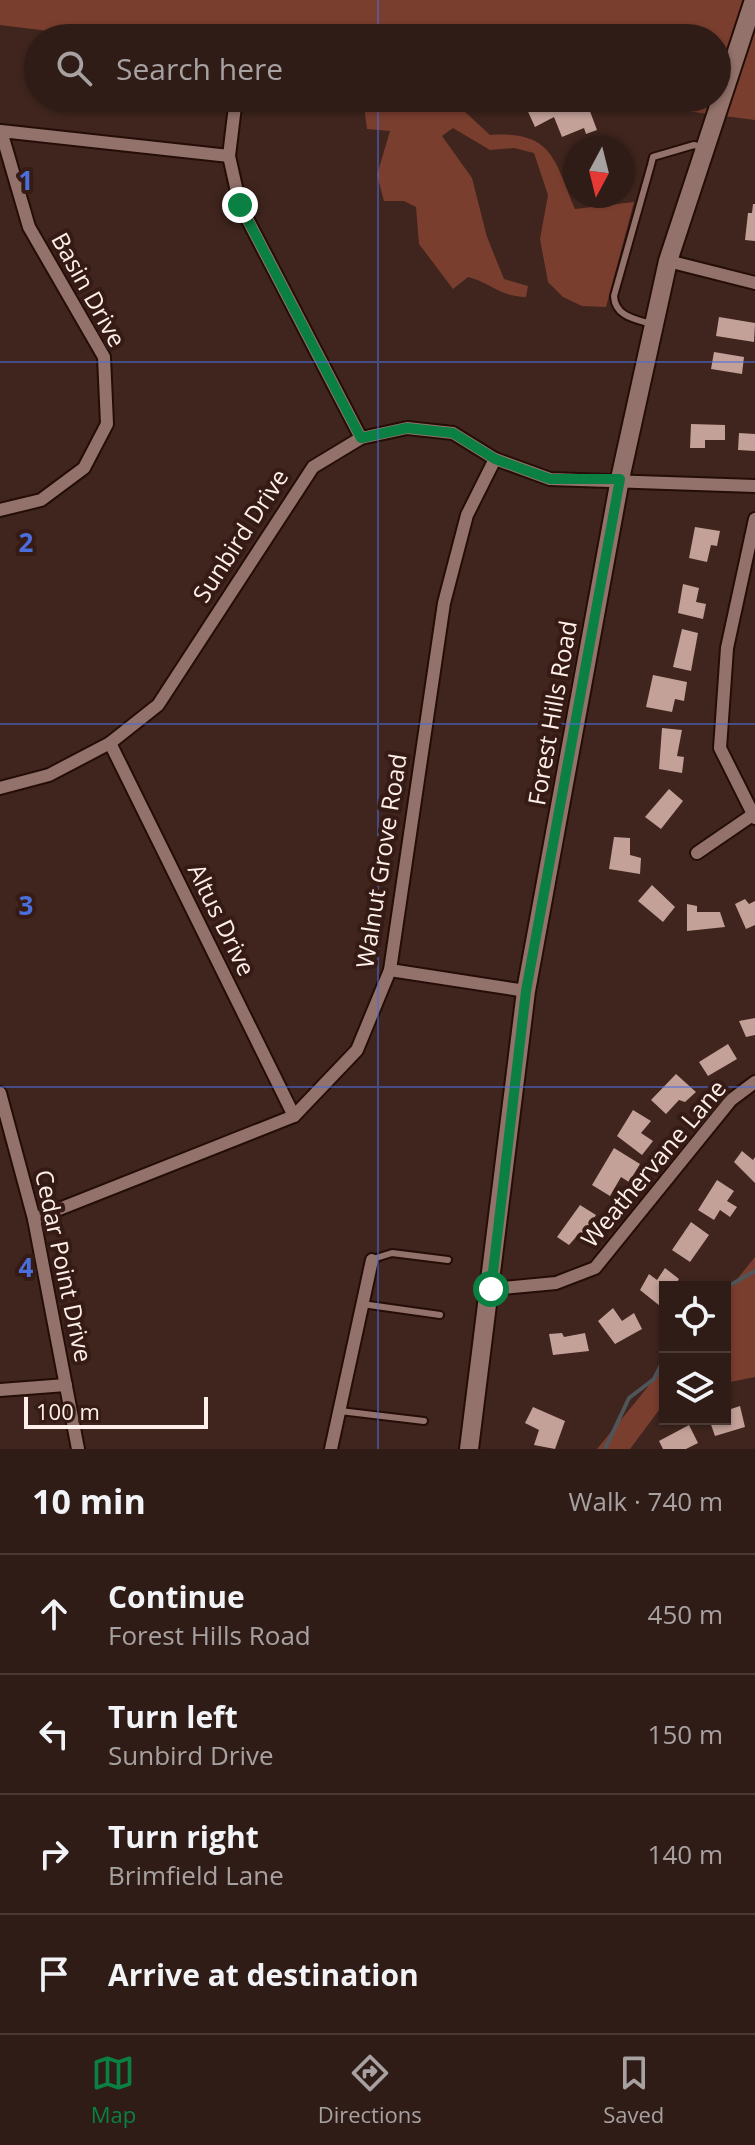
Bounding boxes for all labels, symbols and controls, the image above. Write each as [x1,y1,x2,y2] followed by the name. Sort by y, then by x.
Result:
[24,24,731,112] search box
[52,46,96,90] icon: search
[116,48,283,89] text: Search here
[563,136,635,208] north arrow
[19,162,33,198] text: 1
[222,187,258,223] route end
[44,226,134,352] street label: Basin Drive
[184,462,295,608] street label: Sunbird Drive
[19,524,34,560] text: 2
[519,618,584,808] street label: Forest Hills Road
[347,751,414,970] street label: Walnut Grove Road
[181,858,264,981] street label: Altus Drive
[19,887,33,923] text: 3
[573,1072,733,1254] street label: Weathervane Lane
[28,1166,101,1365] street label: Cedar Point Drive
[19,1249,34,1285] text: 4
[473,1271,509,1307] route start
[659,1281,731,1425] map controls
[659,1281,731,1353] button: locate
[659,1353,731,1425] button: layers
[24,1393,208,1429] scale bar
[36,1396,100,1426] text: 100 m
[32,1478,146,1524] text: 10 min
[569,1483,723,1519] text: Walk · 740 m
[108,1576,245,1617] text: Continue
[32,1592,76,1636] icon: ahead
[648,1596,723,1632] text: 450 m
[108,1617,311,1653] text: Forest Hills Road
[108,1696,238,1737] text: Turn left
[32,1712,76,1756] icon: left
[648,1716,723,1752] text: 150 m
[108,1737,274,1773] text: Sunbird Drive
[108,1816,259,1857] text: Turn right
[32,1832,76,1876] icon: right
[648,1836,723,1872] text: 140 m
[108,1857,284,1893] text: Brimfield Lane
[32,1952,76,1996] icon: arrive
[108,1954,419,1995] text: Arrive at destination
[91,2051,136,2129] tab: Map
[318,2051,422,2129] tab: Directions
[603,2051,664,2129] tab: Saved

